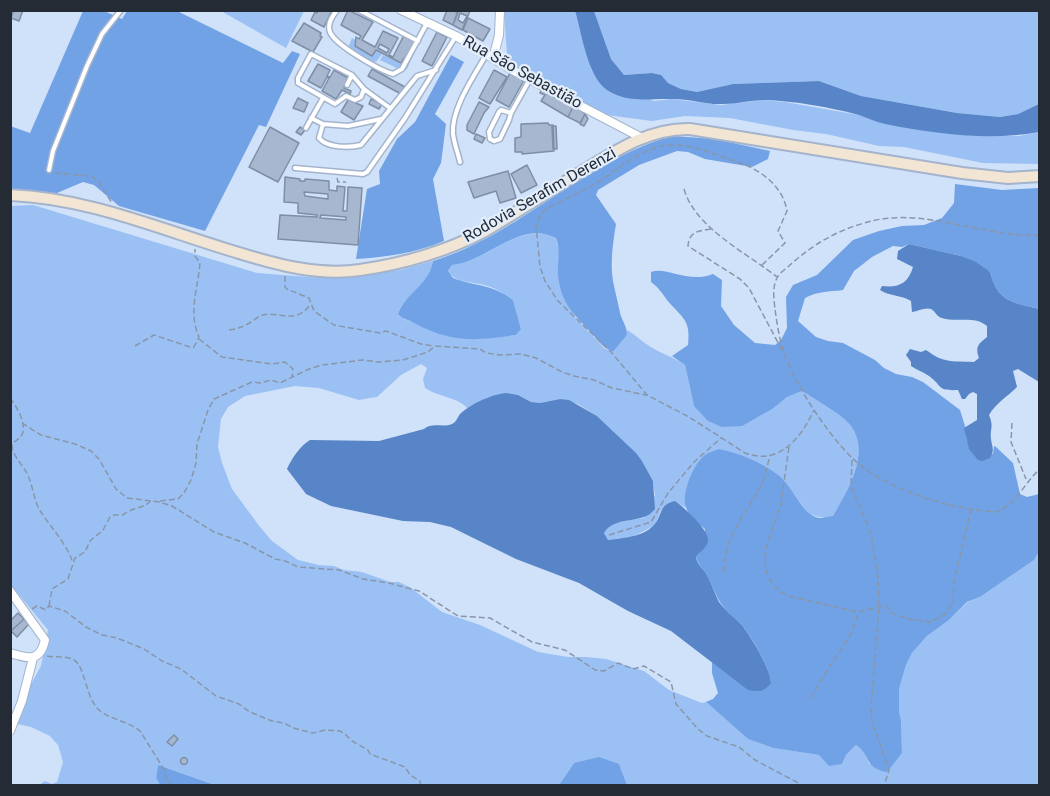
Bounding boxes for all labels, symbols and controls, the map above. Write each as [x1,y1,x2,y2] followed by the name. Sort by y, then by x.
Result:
[459,32,585,114] street label: Rua São Sebastião
[460,144,620,248] street label: Rodovia Serafim Derenzi

